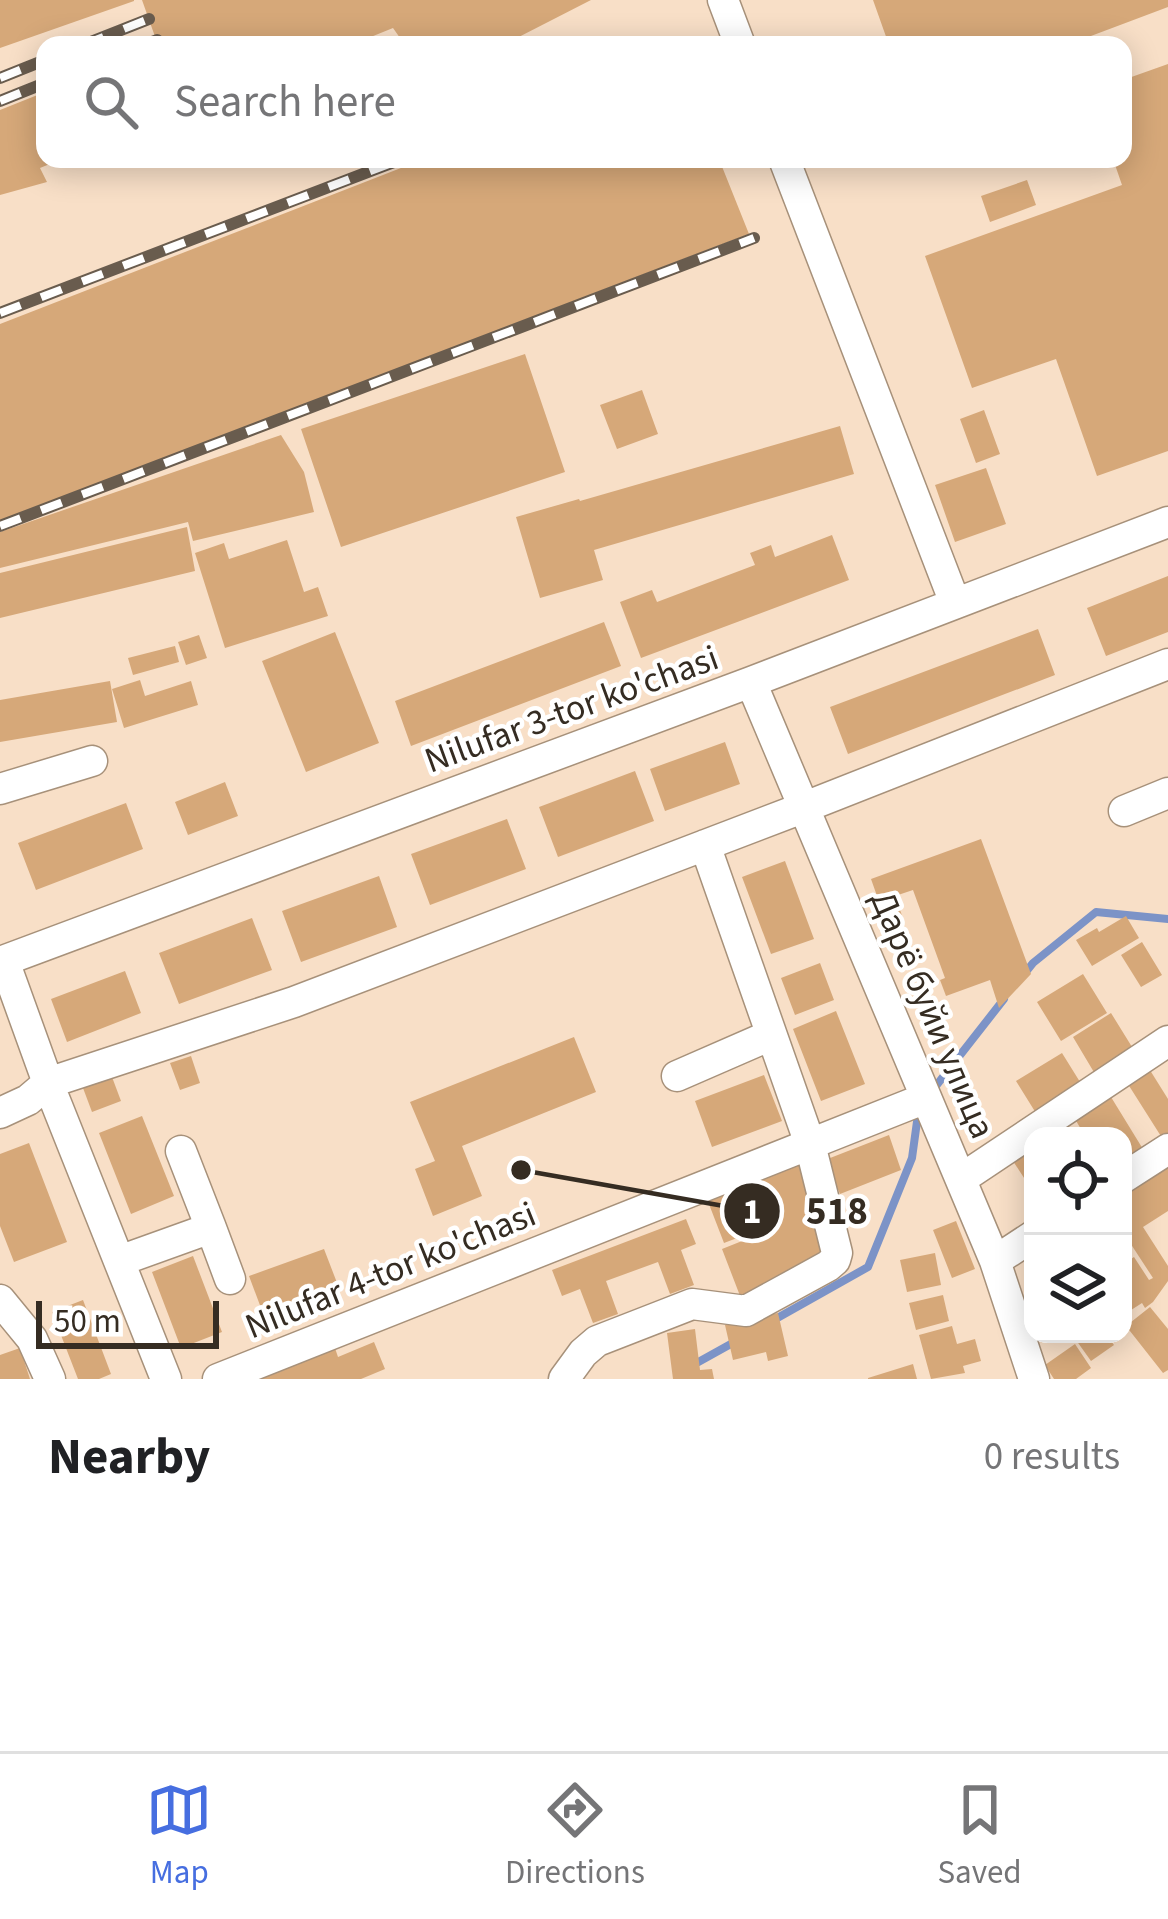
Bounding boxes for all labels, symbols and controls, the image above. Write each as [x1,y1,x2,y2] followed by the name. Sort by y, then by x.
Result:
[36,36,1132,168] search box
[78,69,144,135] icon: search
[174,70,396,134] text: Search here
[418,633,726,786] street label: Nilufar 3-tor ko'chasi
[857,883,1008,1146] street label: Дарё буйи улица
[1024,1127,1132,1343] map controls
[1024,1127,1132,1235] button: locate
[722,1173,892,1248] callout: 518
[806,1184,868,1240] text: 518
[742,1186,762,1237] text: 1
[238,1189,543,1352] street label: Nilufar 4-tor ko'chasi
[1024,1235,1132,1343] button: layers
[36,1295,219,1348] scale bar
[54,1298,121,1345] text: 50 m
[48,1421,210,1493] text: Nearby
[984,1429,1120,1485] text: 0 results
[146,1777,212,1896] tab: Map
[505,1777,645,1896] tab: Directions
[937,1777,1022,1896] tab: Saved

